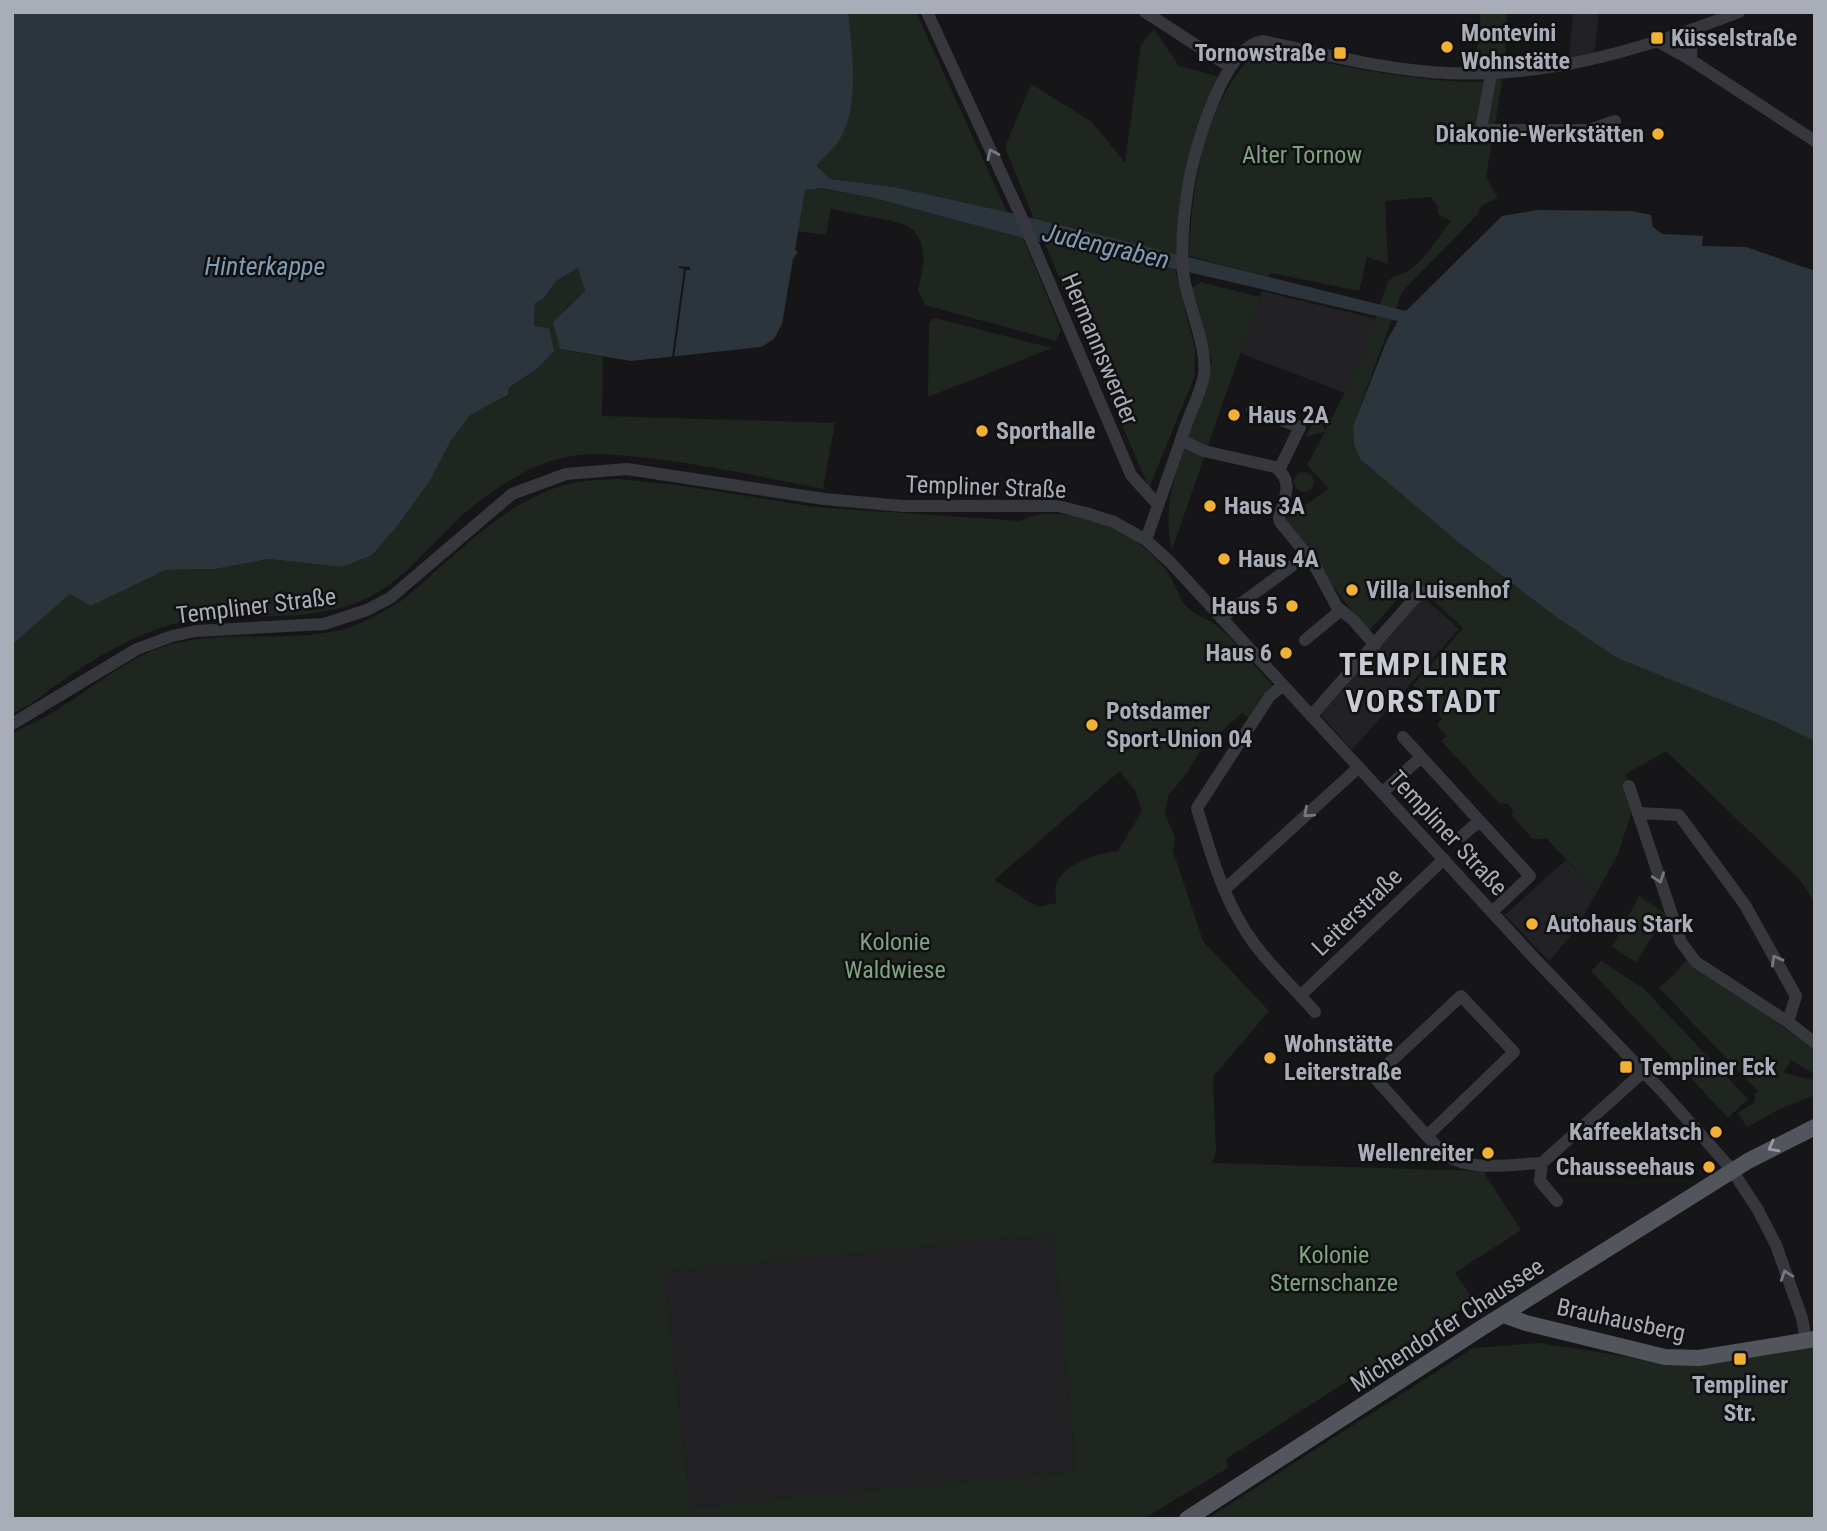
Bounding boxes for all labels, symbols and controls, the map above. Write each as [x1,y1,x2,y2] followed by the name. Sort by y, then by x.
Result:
[1461,19,1570,75] place label: Montevini Wohnstätte
[1671,24,1797,52] place label: Küsselstraße
[1649,30,1665,46] marker: Küsselstraße
[1195,39,1326,67] place label: Tornowstraße
[1439,39,1455,55] marker: Montevini Wohnstätte
[1332,45,1348,61] marker: Tornowstraße
[1436,120,1644,148] place label: Diakonie-Werkstätten
[1650,126,1666,142] marker: Diakonie-Werkstätten
[1242,141,1362,169] park label: Alter Tornow
[986,149,1000,161] one-way arrow
[1040,217,1172,275] water label: Judengraben
[205,251,325,281] water label: Hinterkappe
[1056,269,1144,429] street label: Hermannswerder
[1248,401,1329,429] place label: Haus 2A
[1226,407,1242,423] marker: Haus 2A
[996,417,1095,445] place label: Sporthalle
[974,423,990,439] marker: Sporthalle
[905,470,1067,504] street label: Templiner Straße
[1224,492,1305,520] place label: Haus 3A
[1202,498,1218,514] marker: Haus 3A
[1238,545,1319,573] place label: Haus 4A
[1216,551,1232,567] marker: Haus 4A
[1366,576,1510,604] place label: Villa Luisenhof
[174,582,338,630] street label: Templiner Straße
[1344,582,1360,598] marker: Villa Luisenhof
[1212,592,1278,620] place label: Haus 5
[1284,598,1300,614] marker: Haus 5
[1206,639,1272,667] place label: Haus 6
[1278,645,1294,661] marker: Haus 6
[1339,645,1509,720] district label: TEMPLINER VORSTADT
[1106,697,1252,753] place label: Potsdamer Sport-Union 04
[1084,717,1100,733] marker: Potsdamer Sport-Union 04
[1383,765,1513,901] street label: Templiner Straße
[1303,805,1316,818] one-way arrow
[1306,862,1408,962] street label: Leiterstraße
[1651,871,1665,883] one-way arrow
[1546,910,1694,938] place label: Autohaus Stark
[1524,916,1540,932] marker: Autohaus Stark
[844,928,946,984] park label: Kolonie Waldwiese
[1771,955,1784,968] one-way arrow
[1284,1030,1402,1086] place label: Wohnstätte Leiterstraße
[1262,1050,1278,1066] marker: Wohnstätte Leiterstraße
[1640,1053,1777,1081] place label: Templiner Eck
[1618,1059,1634,1075] marker: Templiner Eck
[1569,1118,1702,1146] place label: Kaffeeklatsch
[1708,1124,1724,1140] marker: Kaffeeklatsch
[1357,1139,1474,1167] place label: Wellenreiter
[1767,1139,1780,1152] one-way arrow
[1480,1145,1496,1161] marker: Wellenreiter
[1556,1153,1695,1181] place label: Chausseehaus
[1701,1159,1717,1175] marker: Chausseehaus
[1270,1241,1398,1297] park label: Kolonie Sternschanze
[1345,1252,1549,1398] street label: Michendorfer Chaussee
[1780,1269,1794,1282] one-way arrow
[1554,1293,1688,1347] street label: Brauhausberg
[1732,1351,1748,1367] marker: Templiner Str.
[1692,1371,1788,1427] place label: Templiner Str.

